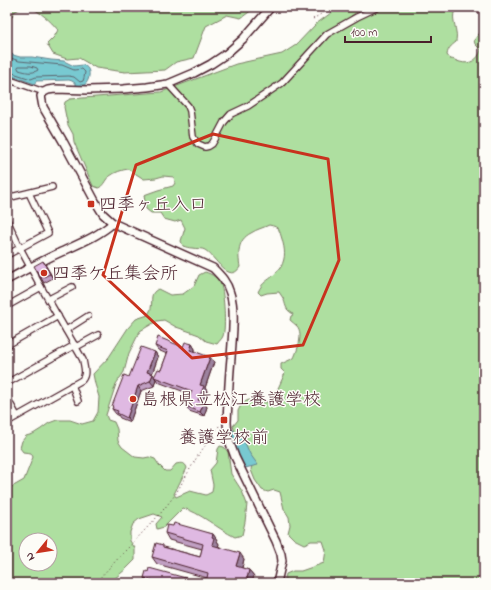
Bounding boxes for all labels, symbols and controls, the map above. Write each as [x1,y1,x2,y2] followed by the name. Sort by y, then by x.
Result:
[345,18,431,44] scale bar
[351,24,378,42] text: 100 m
[99,193,207,219] place label: 四季ヶ丘入口
[86,199,96,209] marker: 四季ヶ丘入口
[52,262,178,288] place label: 四季ケ丘集会所
[39,268,49,278] marker: 四季ケ丘集会所
[141,388,321,414] place label: 島根県立松江養護学校
[128,394,138,404] marker: 島根県立松江養護学校
[219,415,229,425] marker: 養護学校前
[179,426,269,452] place label: 養護学校前
[18,532,58,572] north arrow
[21,549,39,564] text: N

